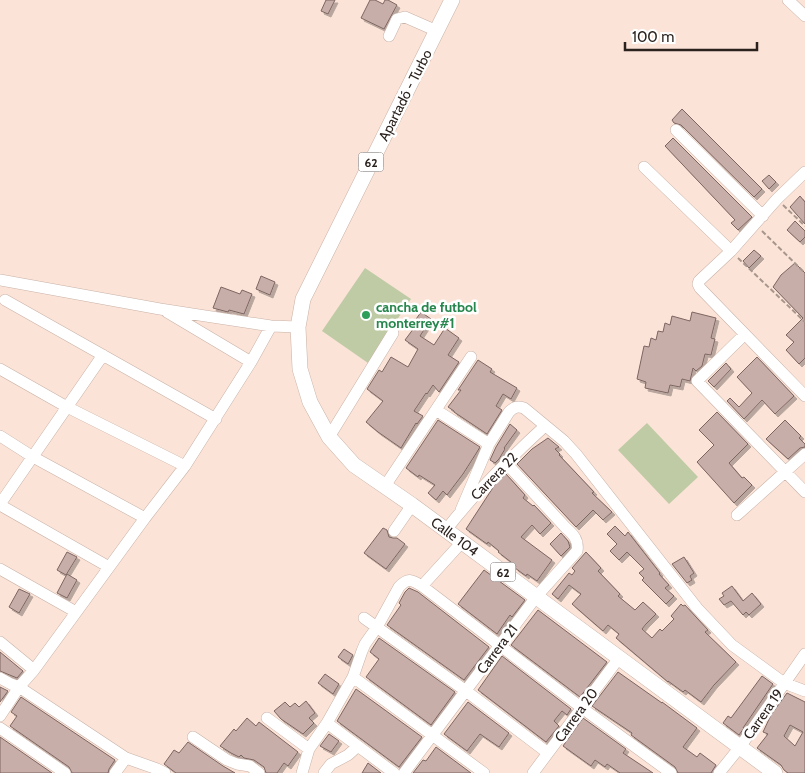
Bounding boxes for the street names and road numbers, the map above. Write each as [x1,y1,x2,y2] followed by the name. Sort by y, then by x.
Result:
[374,46,436,144] street label: Apartadó - Turbo
[358,152,384,172] road number: 62
[467,448,521,504] street label: Carrera 22
[427,513,482,560] street label: Calle 104
[490,562,516,582] road number: 62
[473,621,521,677] street label: Carrera 21
[550,684,602,746] street label: Carrera 20
[739,685,787,743] street label: Carrera 19

